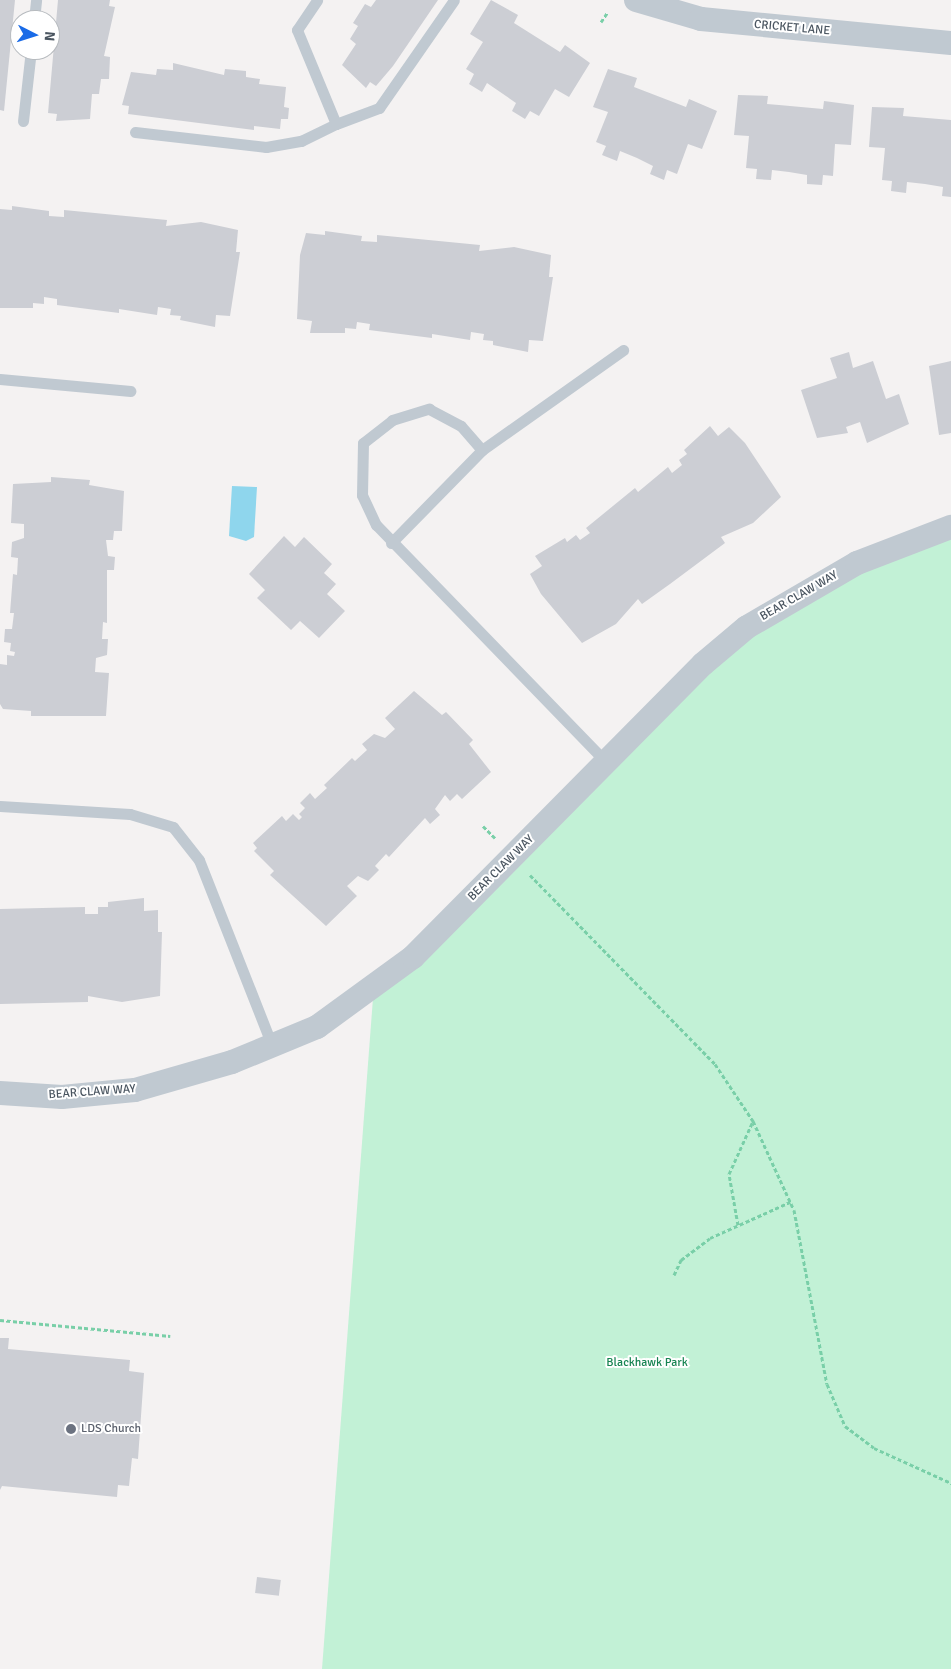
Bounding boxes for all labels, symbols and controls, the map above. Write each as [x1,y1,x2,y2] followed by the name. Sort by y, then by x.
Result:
[10,10,60,60] north arrow
[753,18,831,38] street label: CRICKET LANE
[41,31,58,42] text: N
[758,568,840,624] street label: BEAR CLAW WAY
[465,832,537,904] street label: BEAR CLAW WAY
[48,1082,136,1102] street label: BEAR CLAW WAY
[606,1356,688,1370] park label: Blackhawk Park
[81,1422,141,1436] place label: LDS Church
[65,1423,77,1435] marker: LDS Church

